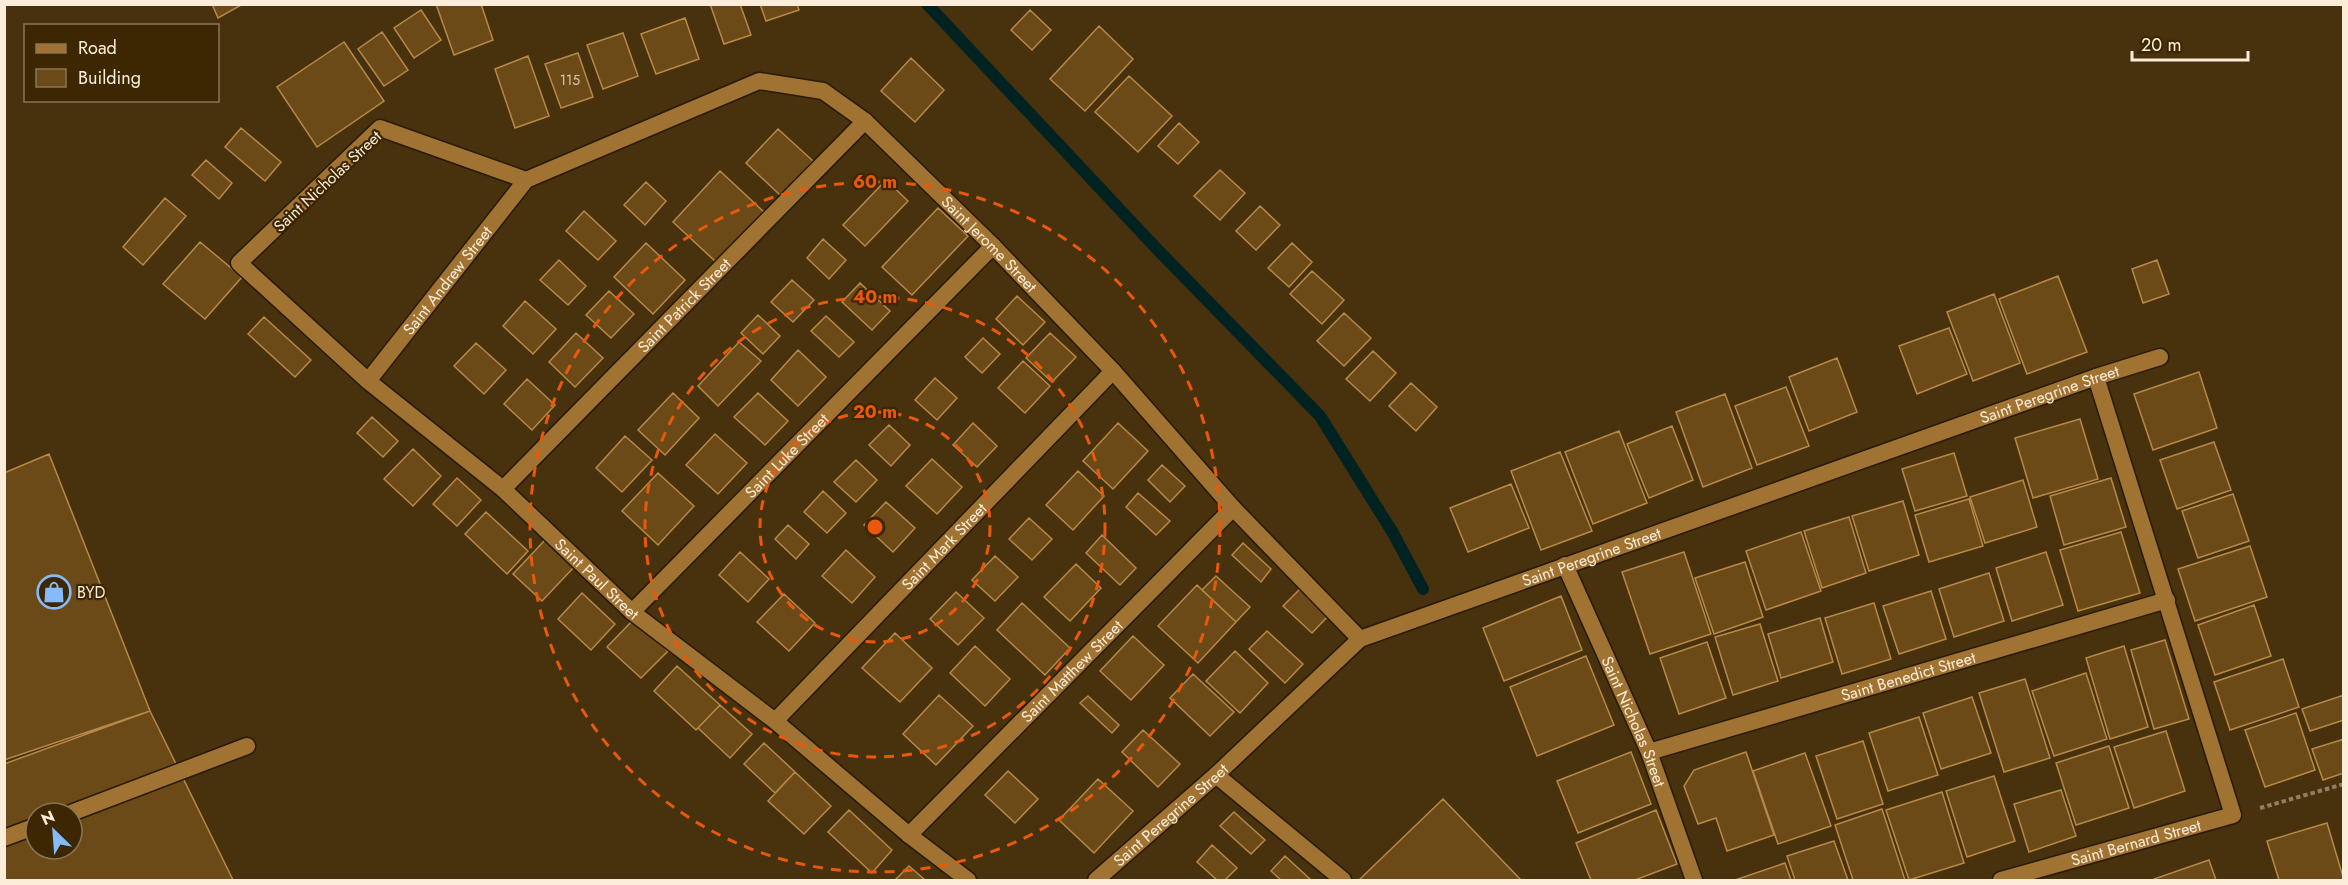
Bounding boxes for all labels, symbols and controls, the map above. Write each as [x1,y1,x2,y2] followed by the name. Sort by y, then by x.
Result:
[24,24,219,102] legend
[2132,24,2248,62] scale bar
[2141,32,2181,58] text: 20 m
[78,35,117,61] text: Road
[78,65,141,91] text: Building
[560,70,580,90] house number: 115
[268,125,386,237] street label: Saint Nicholas Street
[853,169,897,195] text: 60 m
[936,191,1042,297] street label: Saint Jerome Street
[397,221,498,340] street label: Saint Andrew Street
[632,253,736,358] street label: Saint Patrick Street
[853,284,897,310] text: 40 m
[1977,359,2122,430] street label: Saint Peregrine Street
[853,399,897,425] text: 20 m
[740,408,834,503] street label: Saint Luke Street
[896,497,992,596] street label: Saint Mark Street
[865,517,885,537] centre of rings
[1519,522,1664,593] street label: Saint Peregrine Street
[549,533,644,625] street label: Saint Paul Street
[36,574,72,610] shop icon: BYD
[77,581,105,604] place label: BYD
[1016,615,1128,728] street label: Saint Matthew Street
[1838,646,1978,707] street label: Saint Benedict Street
[1595,653,1671,790] street label: Saint Nicholas Street
[1108,758,1234,872] street label: Saint Peregrine Street
[24,801,84,861] north arrow
[37,805,58,831] text: N
[2068,813,2204,872] street label: Saint Bernard Street

